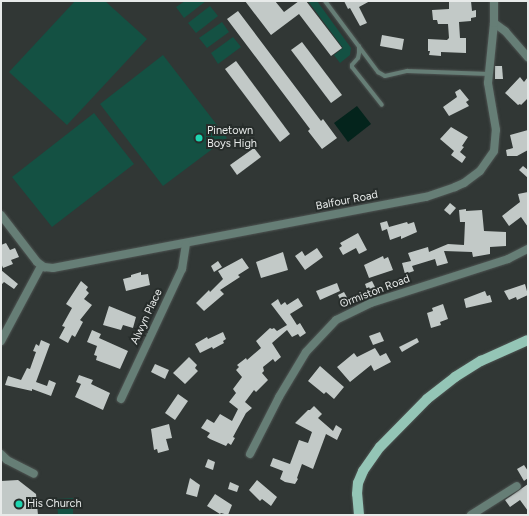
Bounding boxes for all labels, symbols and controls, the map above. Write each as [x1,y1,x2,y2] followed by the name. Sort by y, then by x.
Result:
[207,125,257,151] place label: Pinetown Boys High
[194,133,204,143] marker: Pinetown Boys High
[315,189,379,213] street label: Balfour Road
[338,273,412,311] street label: Ormiston Road
[128,287,166,347] street label: Alwyn Place
[27,497,82,511] place label: His Church
[14,499,24,509] marker: His Church

